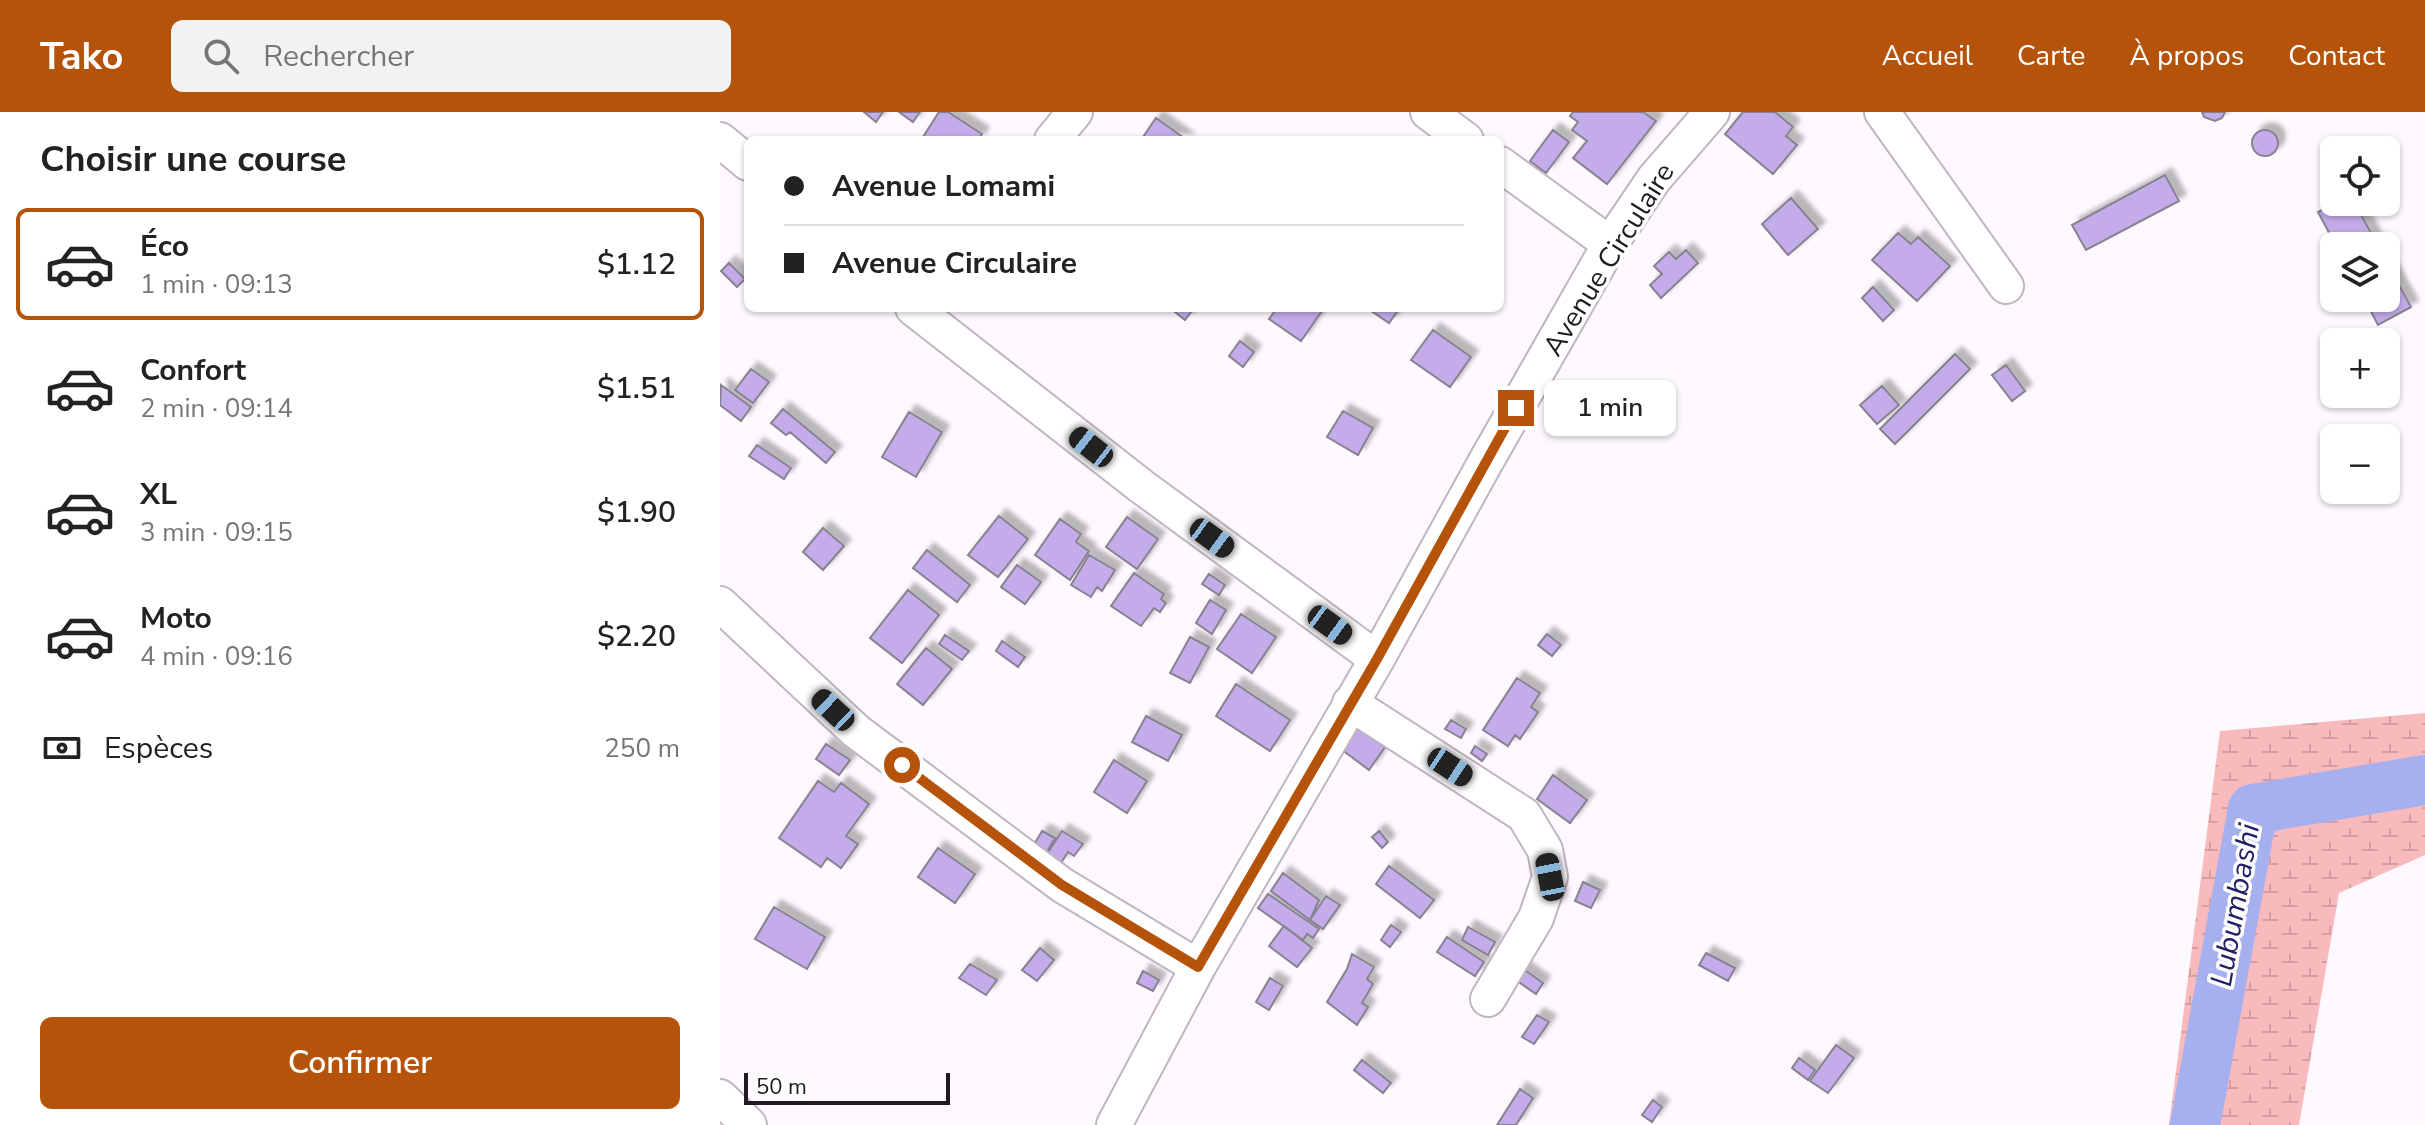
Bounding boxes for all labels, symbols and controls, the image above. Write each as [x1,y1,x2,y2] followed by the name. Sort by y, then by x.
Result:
[171,20,731,92] search box
[40,31,123,82] text: Tako
[199,34,243,78] icon: search
[263,36,414,77] text: Rechercher
[1882,37,1973,75] text: Accueil
[2017,37,2086,75] text: Carte
[2130,37,2244,75] text: À propos
[2288,37,2385,75] text: Contact
[40,135,346,184] text: Choisir une course
[2320,136,2400,504] map controls
[2320,136,2400,216] button: locate
[1534,156,1683,363] street label: Avenue Circulaire
[832,166,1055,207] text: Avenue Lomami
[140,226,189,267] text: Éco
[44,228,116,300] icon: car
[2320,232,2400,312] button: layers
[832,243,1077,284] text: Avenue Circulaire
[597,244,676,285] text: $1.12
[140,267,293,302] text: 1 min · 09:13
[2320,328,2400,408] button: +
[140,350,246,391] text: Confort
[44,352,116,424] icon: car
[597,368,676,409] text: $1.51
[1544,380,1676,436] callout: 1 min
[1498,390,1534,426] route end
[1577,390,1643,425] text: 1 min
[140,391,293,426] text: 2 min · 09:14
[1065,423,1117,471] car
[2320,424,2400,504] button: −
[140,474,177,515] text: XL
[44,476,116,548] icon: car
[597,492,676,533] text: $1.90
[1186,514,1238,562] car
[140,515,293,550] text: 3 min · 09:15
[140,598,212,639] text: Moto
[44,600,116,672] icon: car
[1304,601,1356,649] car
[597,616,676,657] text: $2.20
[140,639,293,674] text: 4 min · 09:16
[807,685,859,735] car
[40,726,84,770] icon: cash
[104,728,213,769] text: Espèces
[604,731,680,766] text: 250 m
[1423,744,1477,790] car
[884,747,920,783] route start
[2201,819,2270,990] water label: Lubumbashi
[1534,851,1566,903] car
[40,1017,680,1109] button: Confirmer
[744,1069,950,1105] scale bar
[756,1072,807,1102] text: 50 m

